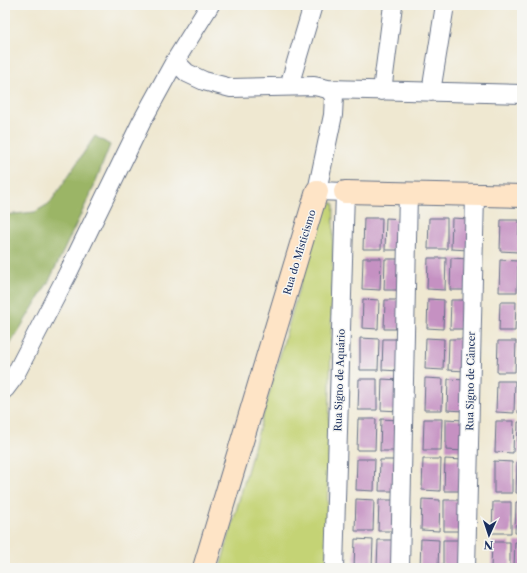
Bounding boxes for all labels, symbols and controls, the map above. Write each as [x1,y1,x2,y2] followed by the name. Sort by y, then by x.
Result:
[280,208,319,296] street label: Rua do Misticismo
[331,328,348,432] street label: Rua Signo de Aquário
[463,330,478,431] street label: Rua Signo de Câncer
[469,515,509,555] north arrow
[483,538,494,552] text: N

